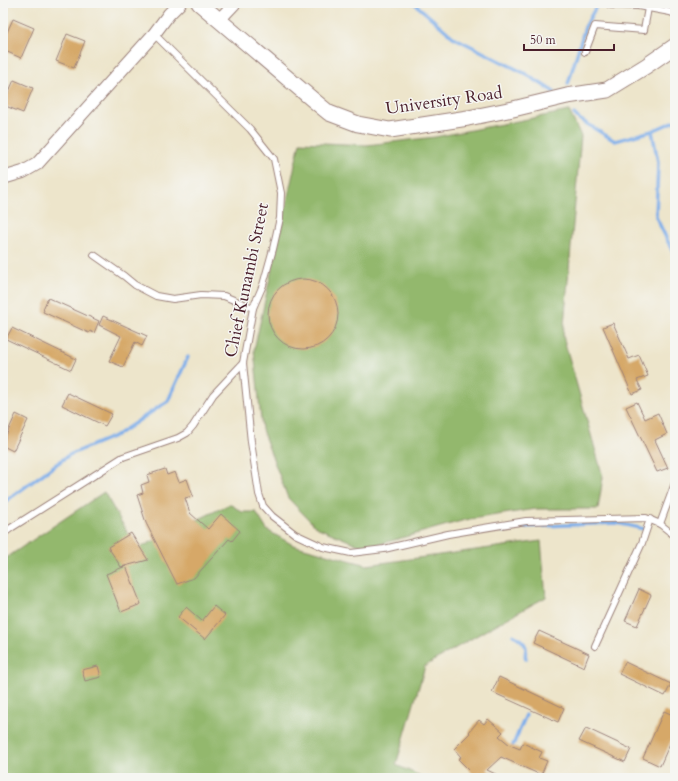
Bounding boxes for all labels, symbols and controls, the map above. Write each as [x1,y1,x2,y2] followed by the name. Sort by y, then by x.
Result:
[524,26,614,52] scale bar
[530,32,557,48] text: 50 m
[384,81,504,120] street label: University Road
[219,200,274,359] street label: Chief Kunambi Street

